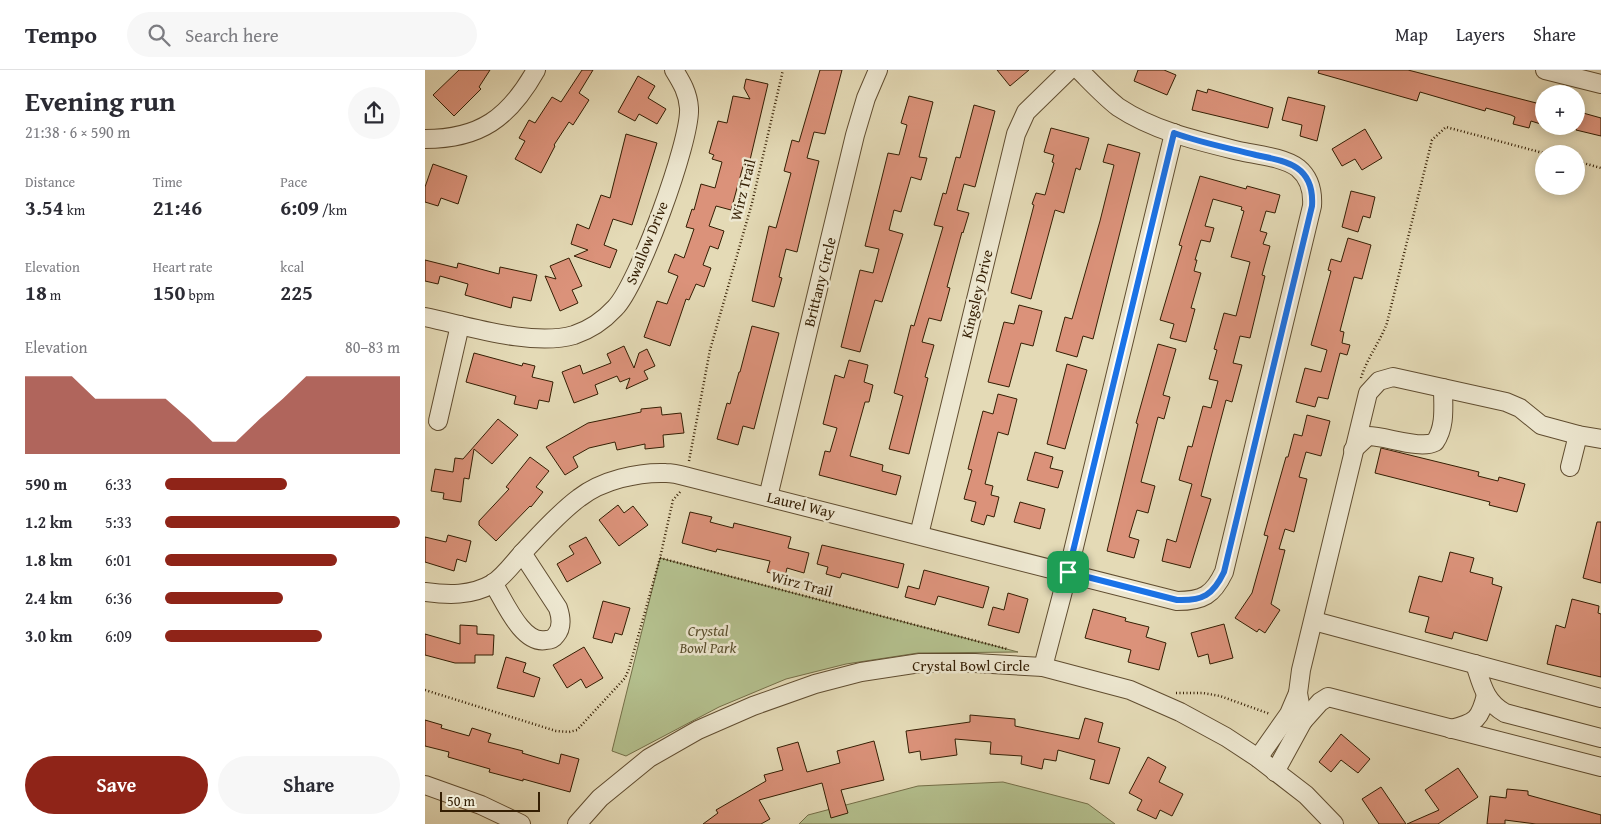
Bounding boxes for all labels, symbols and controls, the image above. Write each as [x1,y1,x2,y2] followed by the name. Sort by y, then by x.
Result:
[127,12,477,57] search box
[25,17,97,52] text: Tempo
[145,21,173,49] icon: search
[185,21,279,49] text: Search here
[1395,21,1428,48] text: Map
[1456,21,1505,48] text: Layers
[1533,21,1576,48] text: Share
[25,80,176,121] text: Evening run
[1535,85,1585,195] map controls
[1535,85,1585,135] button: +
[348,87,400,139] button: share
[25,120,130,144] text: 21:38 · 6 × 590 m
[1535,145,1585,195] button: −
[725,157,760,223] street label: Wirz Trail
[25,172,75,192] text: Distance
[153,172,182,192] text: Time
[280,172,307,192] text: Pace
[25,192,64,223] text: 3.54
[153,192,202,223] text: 21:46
[280,192,319,223] text: 6:09
[620,198,673,288] street label: Swallow Drive
[64,200,85,220] text: km
[319,200,347,220] text: /km
[798,235,841,329] street label: Brittany Circle
[955,247,998,340] street label: Kingsley Drive
[25,257,80,277] text: Elevation
[153,257,213,277] text: Heart rate
[280,257,304,277] text: kcal
[25,277,47,308] text: 18
[153,277,185,308] text: 150
[280,277,313,308] text: 225
[47,285,61,305] text: m
[185,285,215,305] text: bpm
[25,335,88,359] text: Elevation
[345,335,400,359] text: 80–83 m
[25,472,67,496] text: 590 m
[105,472,132,496] text: 6:33
[765,486,838,523] street label: Laurel Way
[25,510,72,534] text: 1.2 km
[105,510,132,534] text: 5:33
[25,548,72,572] text: 1.8 km
[105,548,132,572] text: 6:01
[1047,551,1089,593] pin
[1054,558,1082,586] icon: arrive
[769,565,835,602] street label: Wirz Trail
[25,586,72,610] text: 2.4 km
[105,586,132,610] text: 6:36
[679,620,737,658] park label: Crystal Bowl Park
[25,624,72,648] text: 3.0 km
[105,624,132,648] text: 6:09
[912,655,1030,676] street label: Crystal Bowl Circle
[25,756,208,814] button: Save
[218,756,400,814] button: Share
[440,789,540,812] scale bar
[447,791,475,811] text: 50 m

